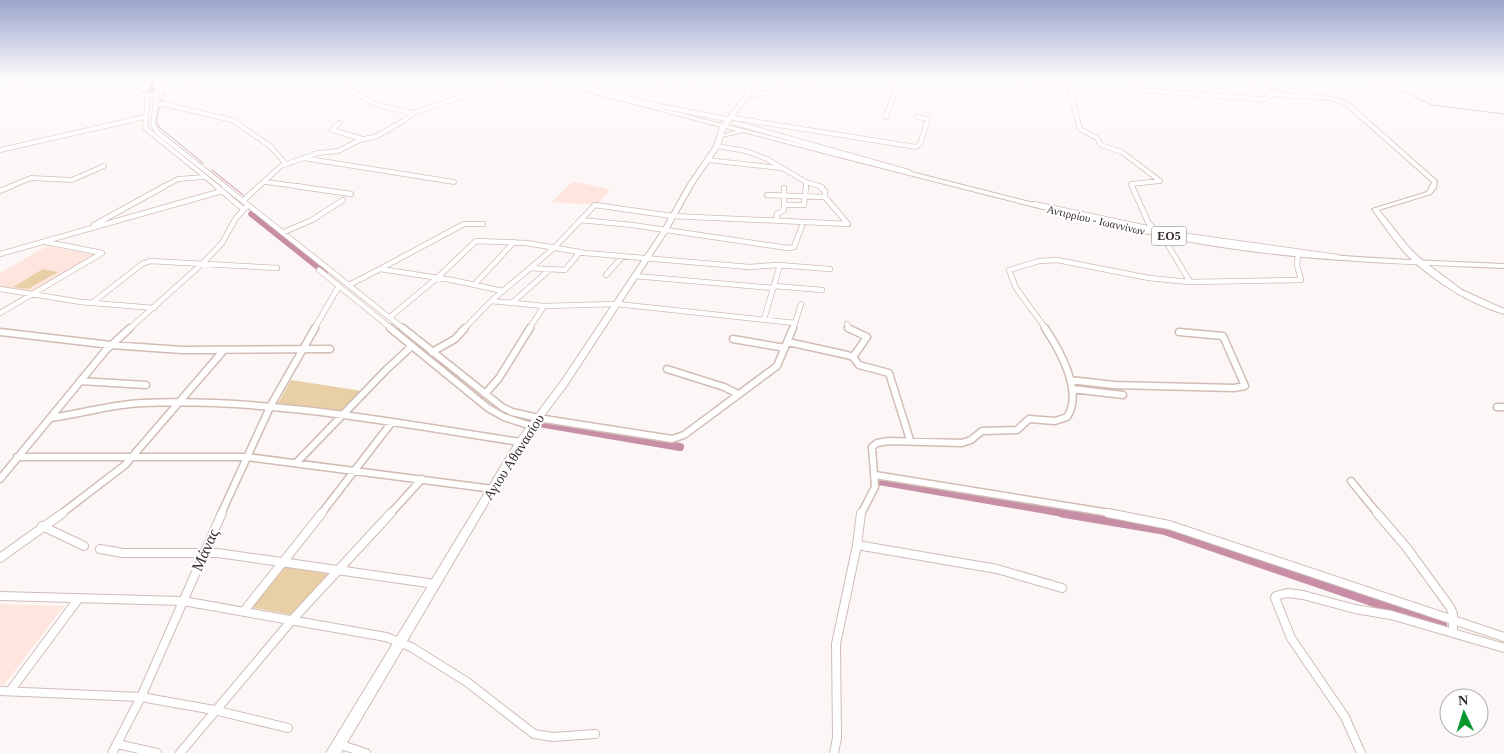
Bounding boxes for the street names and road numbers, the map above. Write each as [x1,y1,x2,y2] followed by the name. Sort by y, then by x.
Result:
[1046,203,1146,237] street label: Αντιρρίου - Ιωαννίνων
[1152,227,1186,246] road number: ΕΟ5
[481,411,547,503] street label: Αγιου Αθανασίου
[188,526,222,574] street label: Μάνας

